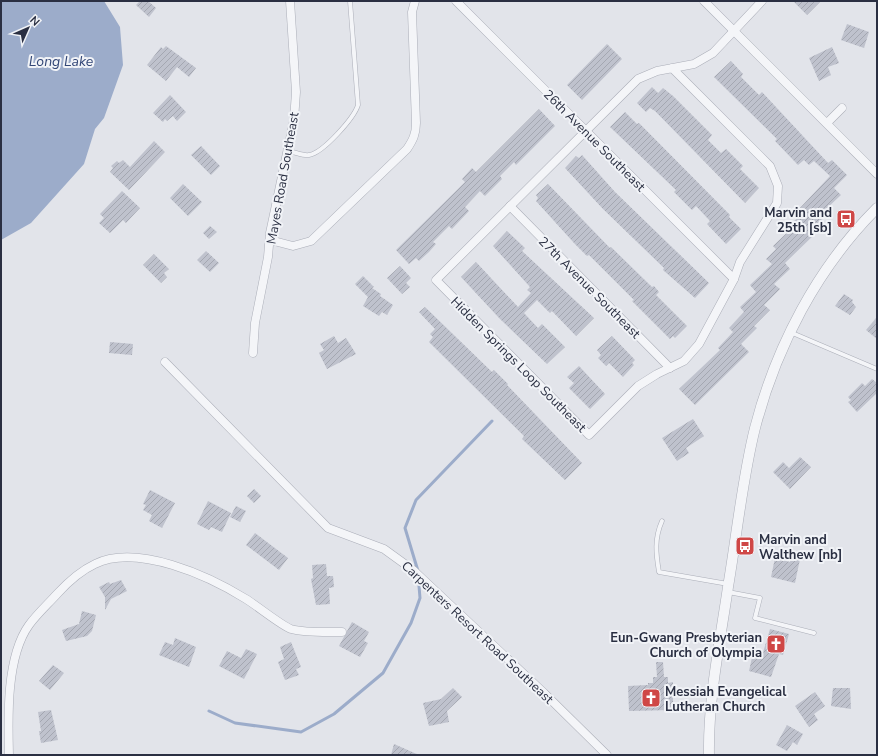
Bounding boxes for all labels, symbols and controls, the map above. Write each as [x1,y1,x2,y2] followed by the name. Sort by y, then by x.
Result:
[8,8,48,48] north arrow
[27,13,43,29] text: N
[29,52,94,71] water label: Long Lake
[539,86,650,196] street label: 26th Avenue Southeast
[263,110,304,246] street label: Mayes Road Southeast
[764,204,832,237] place label: Marvin and 25th [sb]
[835,208,857,230] bus stop icon: Marvin and 25th [sb]
[534,233,645,343] street label: 27th Avenue Southeast
[447,293,590,437] street label: Hidden Springs Loop Southeast
[759,531,842,564] place label: Marvin and Walthew [nb]
[734,535,756,557] bus stop icon: Marvin and Walthew [nb]
[397,557,558,708] street label: Carpenters Resort Road Southeast
[610,629,762,662] place label: Eun-Gwang Presbyterian Church of Olympia
[765,633,787,655] church icon: Eun-Gwang Presbyterian Church of Olympia
[665,683,787,716] place label: Messiah Evangelical Lutheran Church
[640,687,662,709] church icon: Messiah Evangelical Lutheran Church

